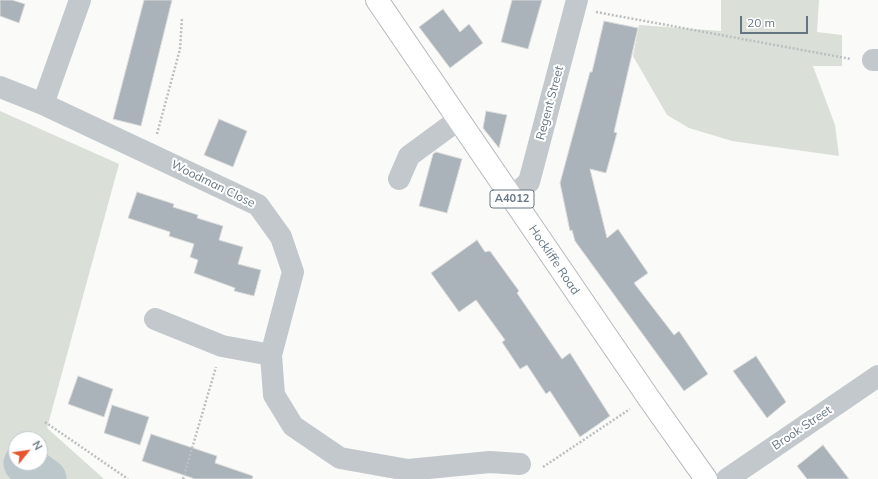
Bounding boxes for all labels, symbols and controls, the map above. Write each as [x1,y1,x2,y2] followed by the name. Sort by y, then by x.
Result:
[742,8,810,34] scale bar
[747,15,775,30] text: 20 m
[533,64,567,142] street label: Regent Street
[169,157,257,211] street label: Woodman Close
[490,190,534,208] road number: A4012
[525,223,583,297] street label: Hockliffe Road
[770,403,834,453] street label: Brook Street
[8,431,48,471] north arrow
[29,438,46,453] text: N

